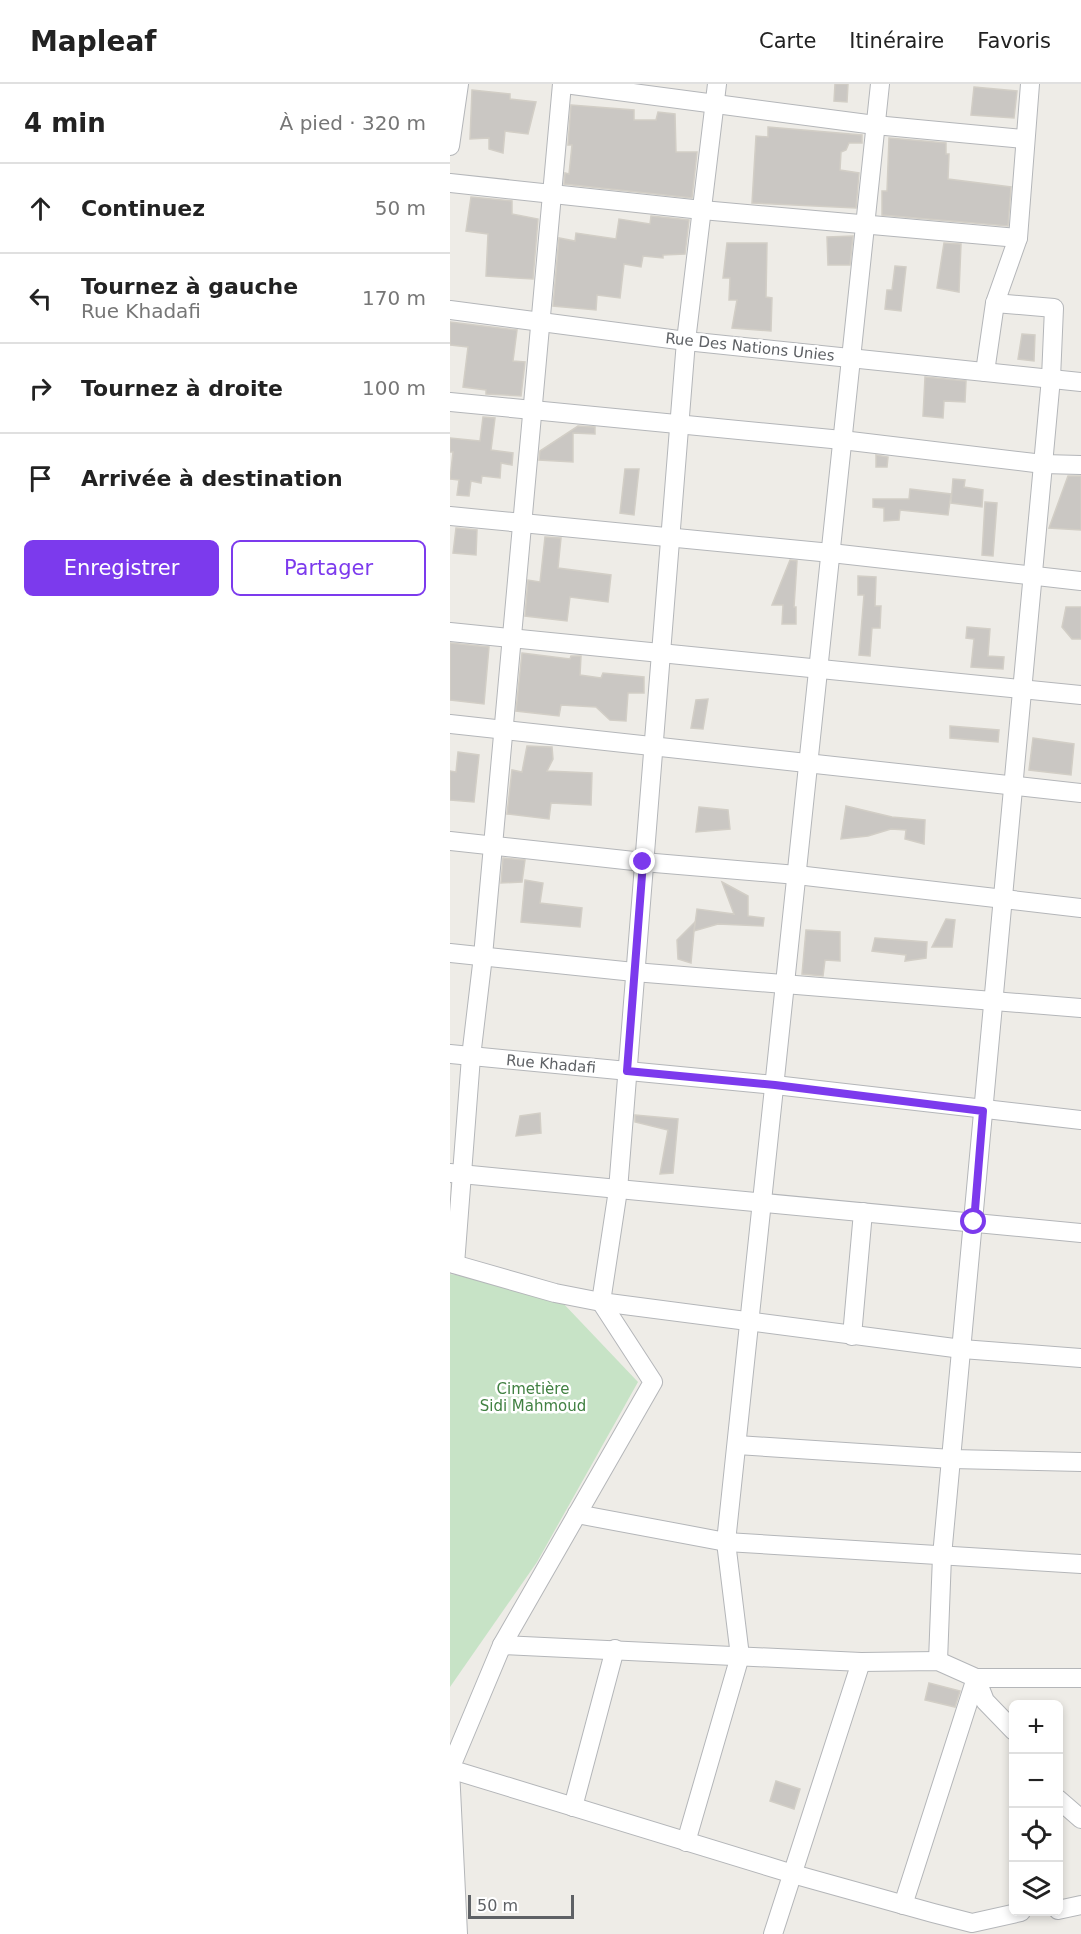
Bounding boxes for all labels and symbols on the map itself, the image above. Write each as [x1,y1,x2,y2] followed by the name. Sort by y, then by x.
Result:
[665,329,836,365] street label: Rue Des Nations Unies
[629,848,655,874] route end
[505,1051,597,1077] street label: Rue Khadafi
[960,1208,986,1234] route start
[480,1380,586,1415] park label: Cimetière Sidi Mahmoud
[468,1892,574,1920] scale bar

